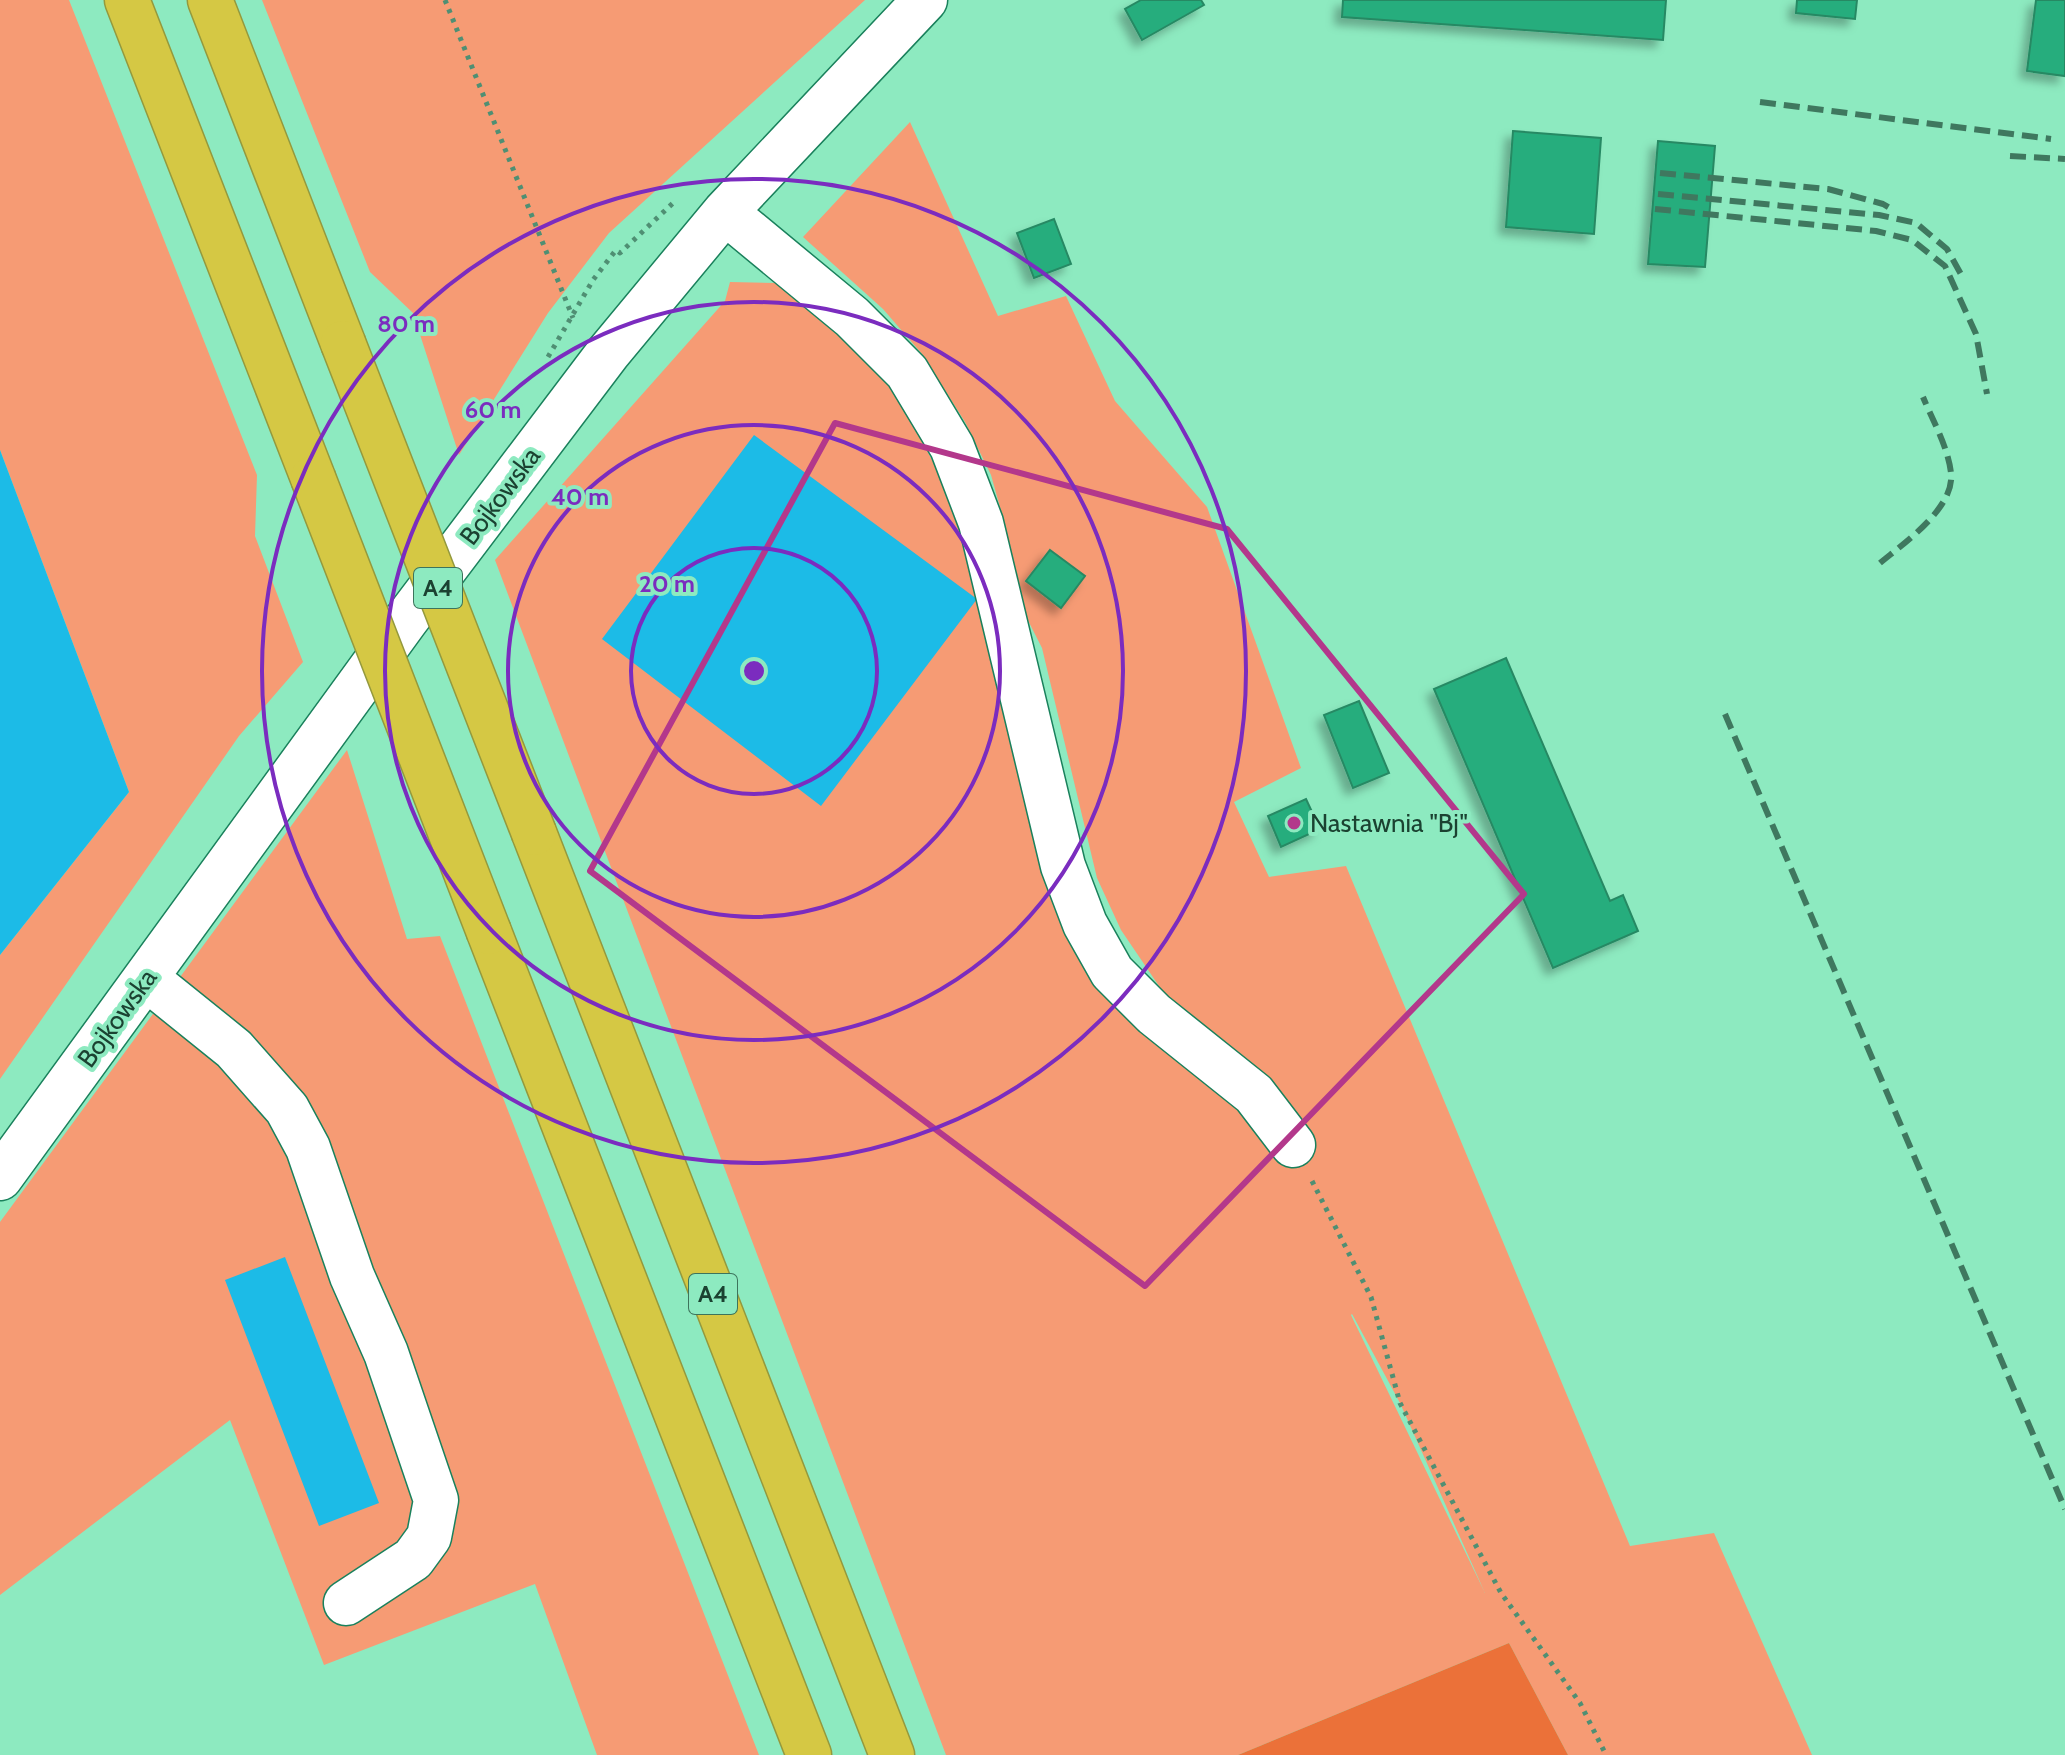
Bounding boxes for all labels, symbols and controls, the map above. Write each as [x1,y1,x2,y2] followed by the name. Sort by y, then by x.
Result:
[377,309,435,338] text: 80 m
[465,395,521,424] text: 60 m
[453,440,547,551] street label: Bojkowska
[551,482,609,511] text: 40 m
[414,568,462,608] road number: A4
[639,569,695,598] text: 20 m
[740,657,768,685] centre of rings
[1310,807,1468,839] place label: Nastawnia "Bj"
[1285,814,1303,832] marker: Nastawnia "Bj"
[70,962,164,1074] street label: Bojkowska
[689,1274,737,1314] road number: A4

